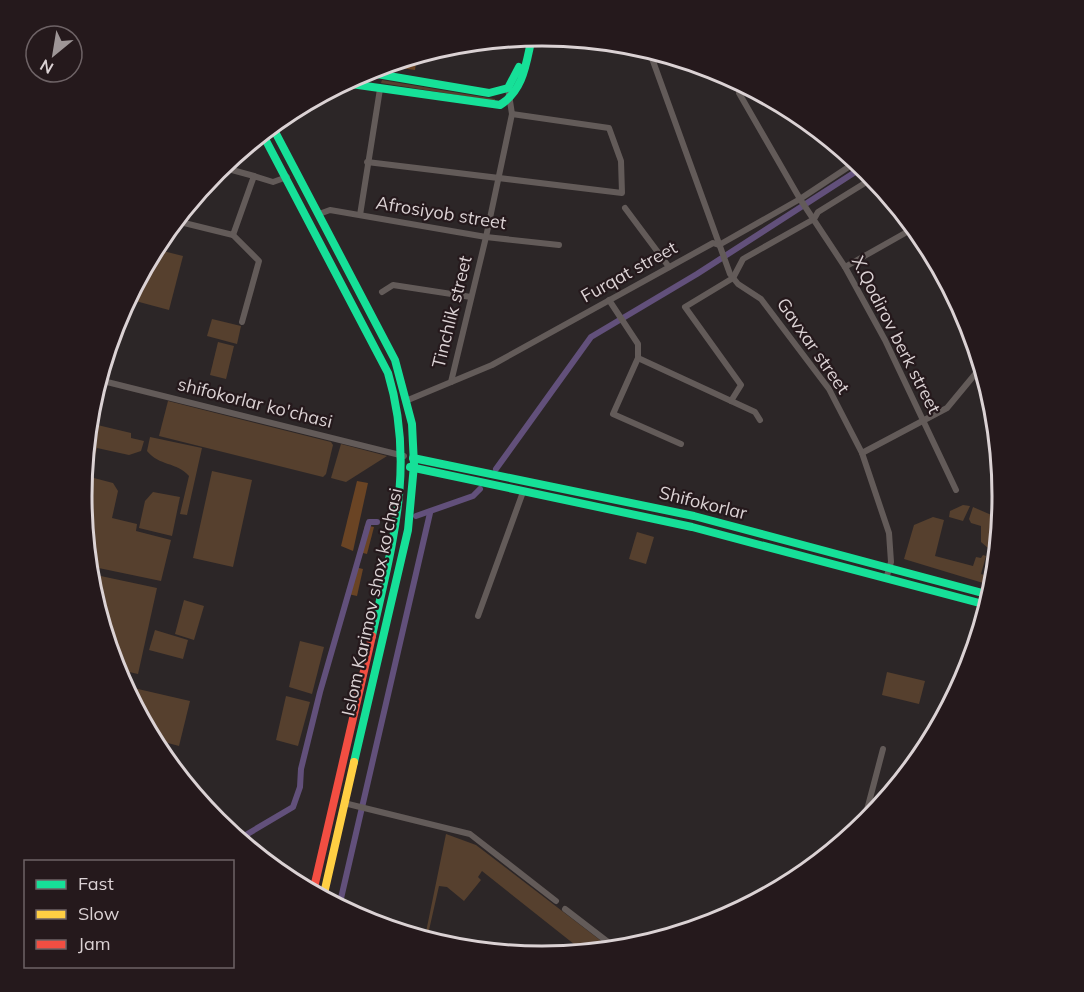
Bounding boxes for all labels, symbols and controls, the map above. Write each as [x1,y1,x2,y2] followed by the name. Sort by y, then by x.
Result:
[24,24,84,84] north arrow
[36,55,57,79] text: N
[374,191,508,234] street label: Afrosiyob street
[576,236,681,307] street label: Furqat street
[847,252,946,418] street label: X.Qodirov berk street
[426,253,477,371] street label: Tinchlik street
[772,293,855,398] street label: Gavxar street
[175,372,335,433] street label: shifokorlar ko'chasi
[657,481,750,525] street label: Shifokorlar
[336,486,407,718] street label: Islom Karimov shox ko'chasi
[24,860,234,968] legend
[78,872,114,895] text: Fast
[78,902,120,925] text: Slow
[78,932,111,955] text: Jam

